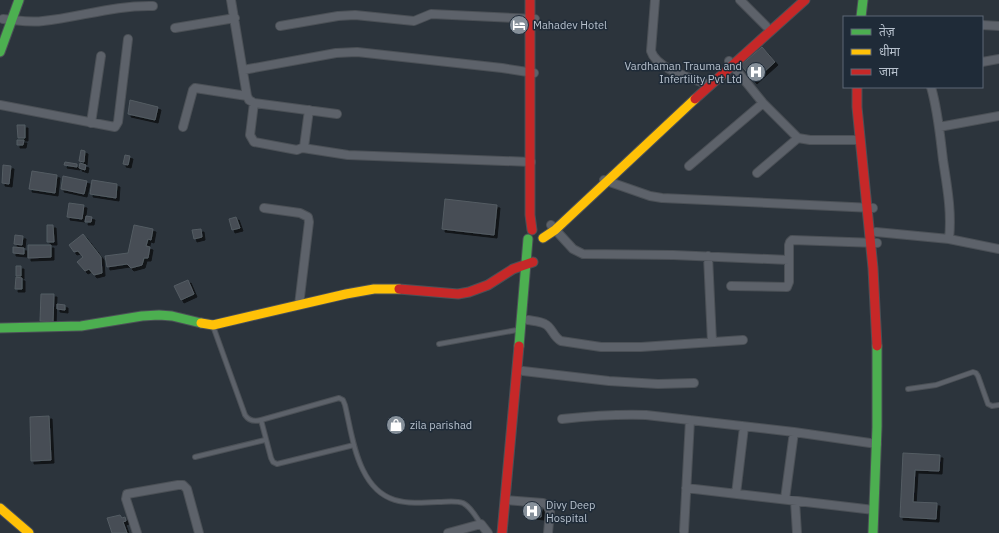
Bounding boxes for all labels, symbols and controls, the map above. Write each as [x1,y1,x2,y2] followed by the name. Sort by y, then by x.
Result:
[508,14,530,36] hotel icon: Mahadev Hotel
[843,16,983,88] legend
[533,18,607,32] place label: Mahadev Hotel
[879,24,896,39] text: तेज़
[879,44,901,59] text: धीमा
[624,59,742,86] place label: Vardhaman Trauma and Infertility Pvt Ltd
[745,61,767,83] hospital icon: Vardhaman Trauma and Infertility Pvt Ltd
[879,64,899,79] text: जाम
[385,414,407,436] shop icon: zila parishad
[410,418,472,432] place label: zila parishad
[546,498,595,525] place label: Divy Deep Hospital
[521,500,543,522] hospital icon: Divy Deep Hospital

